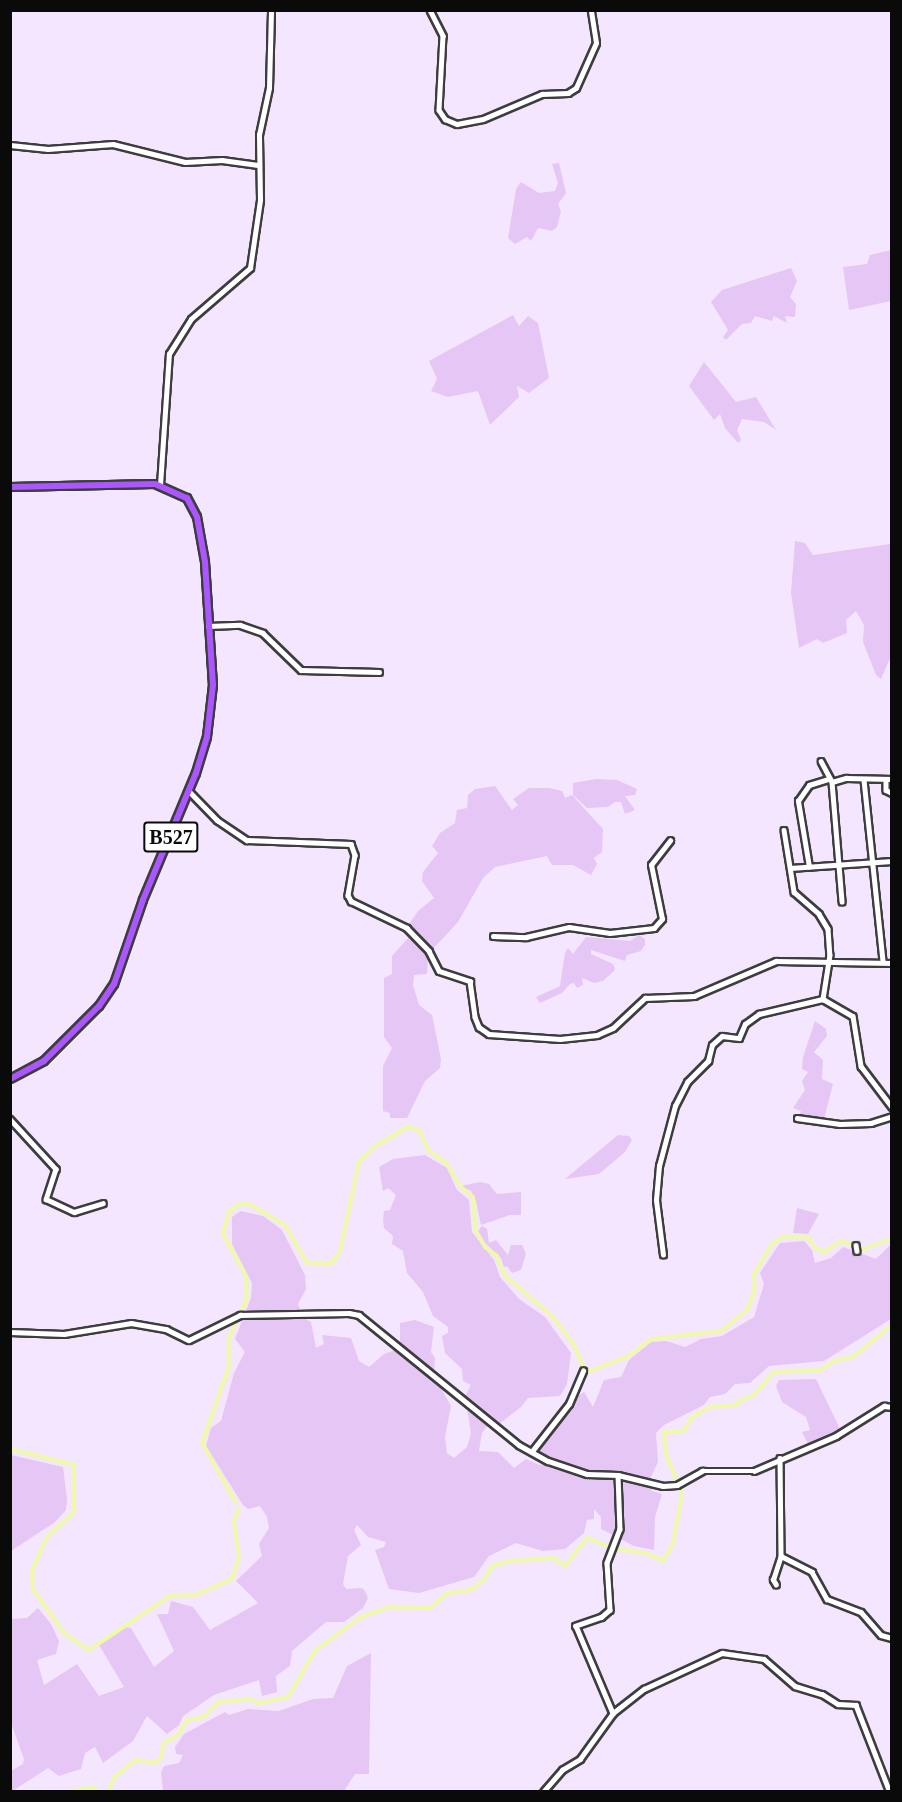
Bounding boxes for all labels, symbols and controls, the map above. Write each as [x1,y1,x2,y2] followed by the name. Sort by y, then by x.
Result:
[142,820,200,854] road number: B527

